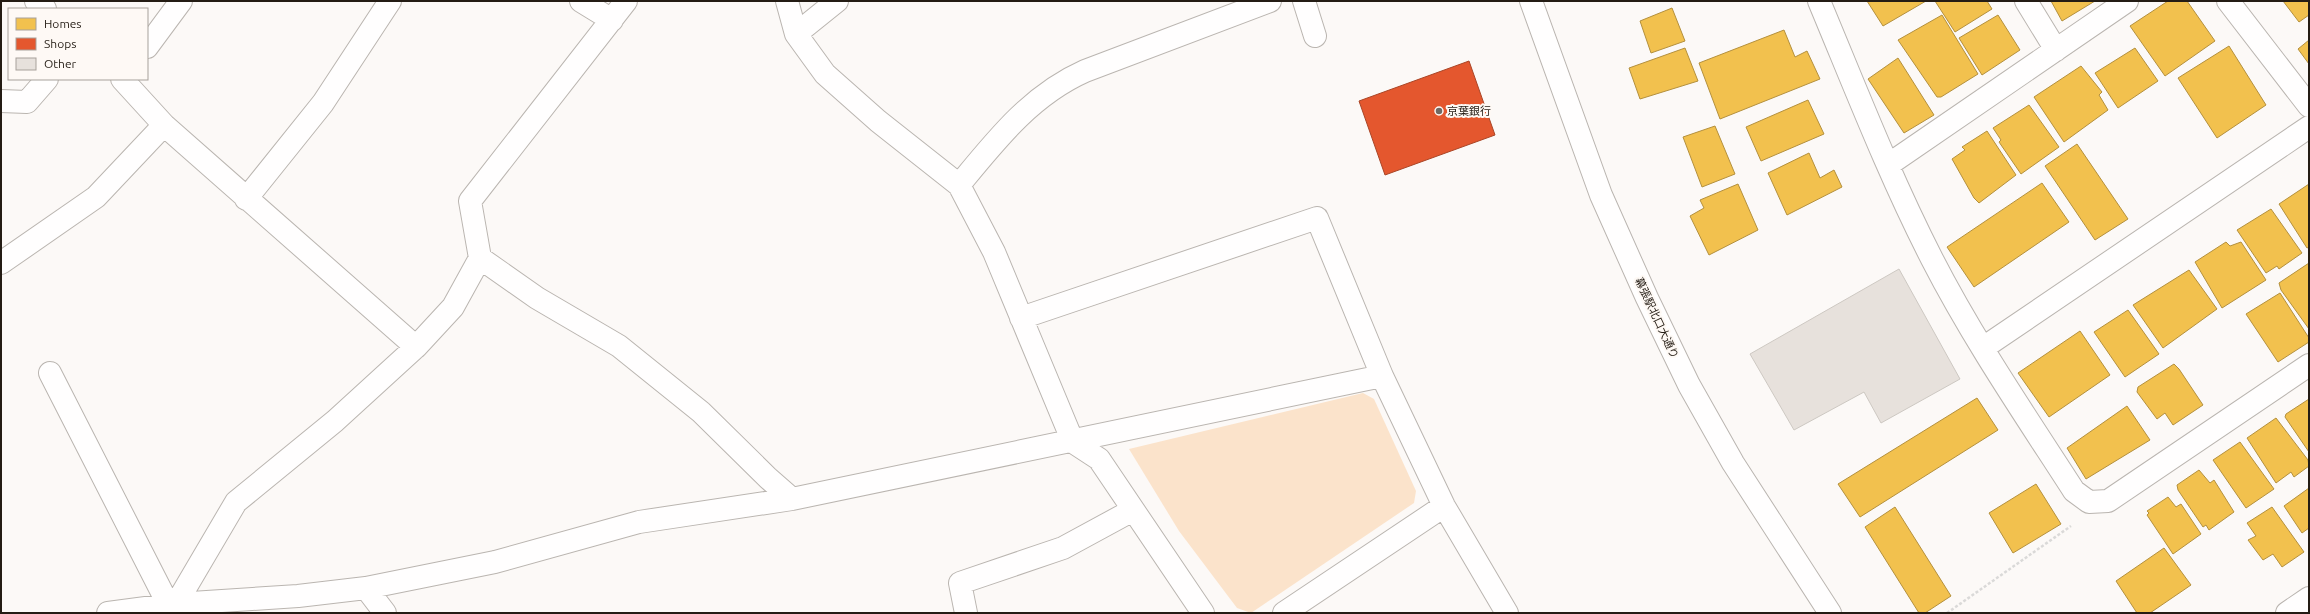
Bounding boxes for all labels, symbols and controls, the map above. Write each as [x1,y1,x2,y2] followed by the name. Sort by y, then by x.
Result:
[8,8,148,80] legend
[44,17,82,30] text: Homes
[44,37,76,50] text: Shops
[44,57,77,70] text: Other
[1447,105,1491,117] place label: 京葉銀行
[1434,106,1444,116] marker: 京葉銀行
[1633,276,1681,360] street label: 幕張駅北口大通り

